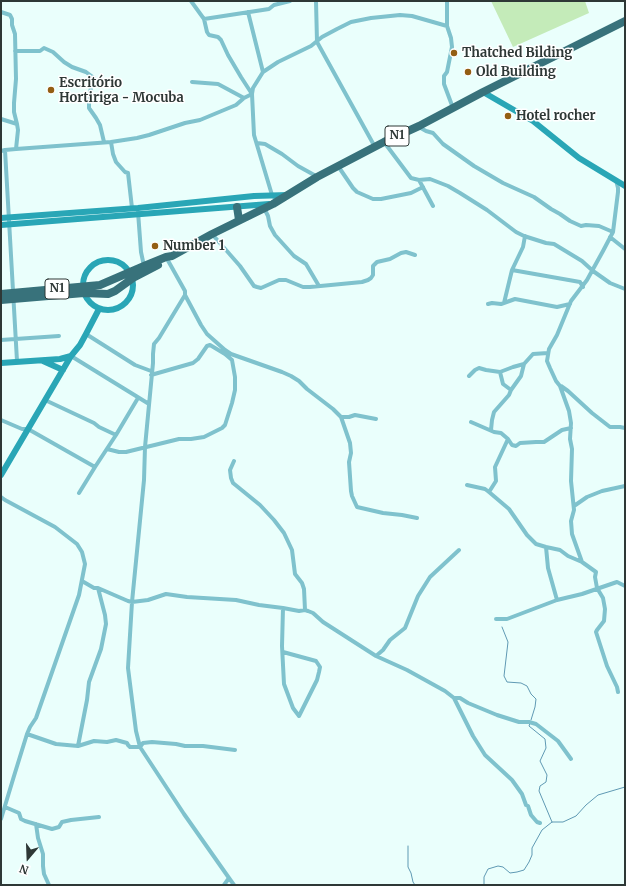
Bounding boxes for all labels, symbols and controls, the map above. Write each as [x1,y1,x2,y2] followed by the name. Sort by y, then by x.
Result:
[462,45,572,61] place label: Thatched Bilding
[449,48,459,58] marker: Thatched Bilding
[476,64,556,80] place label: Old Building
[463,67,473,77] marker: Old Building
[59,75,184,106] place label: Escritório Hortiriga - Mocuba
[46,85,56,95] marker: Escritório Hortiriga - Mocuba
[516,108,596,124] place label: Hotel rocher
[503,111,513,121] marker: Hotel rocher
[385,126,409,146] road number: N1
[163,238,225,254] place label: Number 1
[150,241,160,251] marker: Number 1
[45,279,69,299] road number: N1
[8,838,48,878] north arrow
[18,861,30,877] text: N

